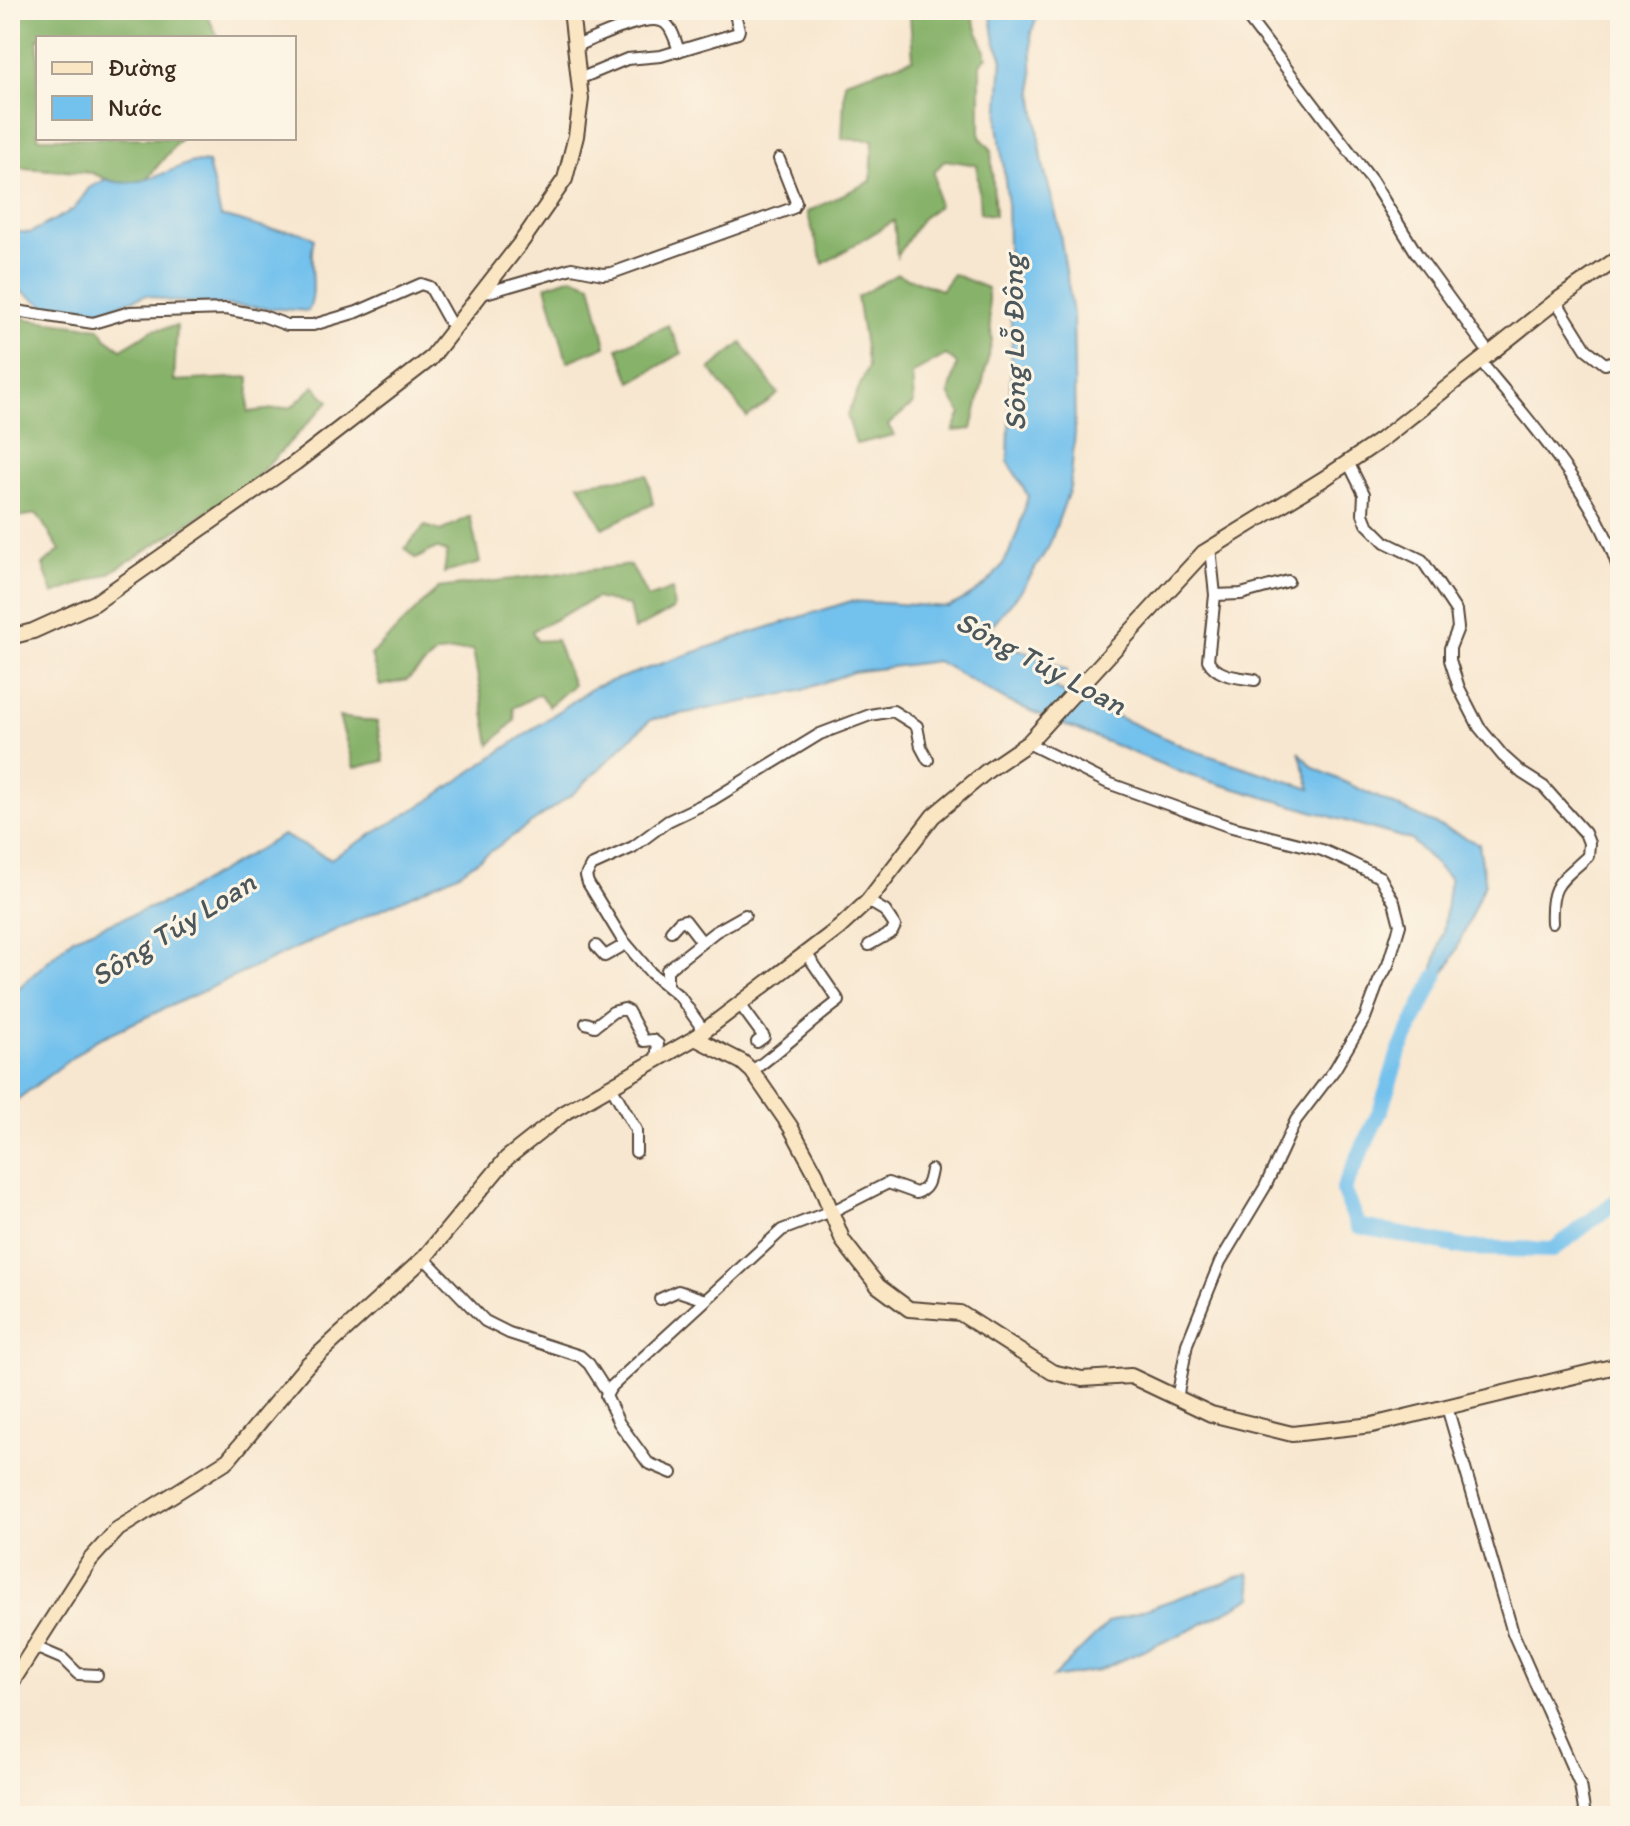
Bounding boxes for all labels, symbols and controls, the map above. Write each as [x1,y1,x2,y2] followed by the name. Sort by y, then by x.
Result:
[36,36,296,140] legend
[108,53,177,82] text: Đường
[108,93,162,122] text: Nước
[993,251,1034,432] water label: Sông Lỗ Đông
[950,602,1133,723] water label: Sông Túy Loan
[83,863,262,994] water label: Sông Túy Loan

